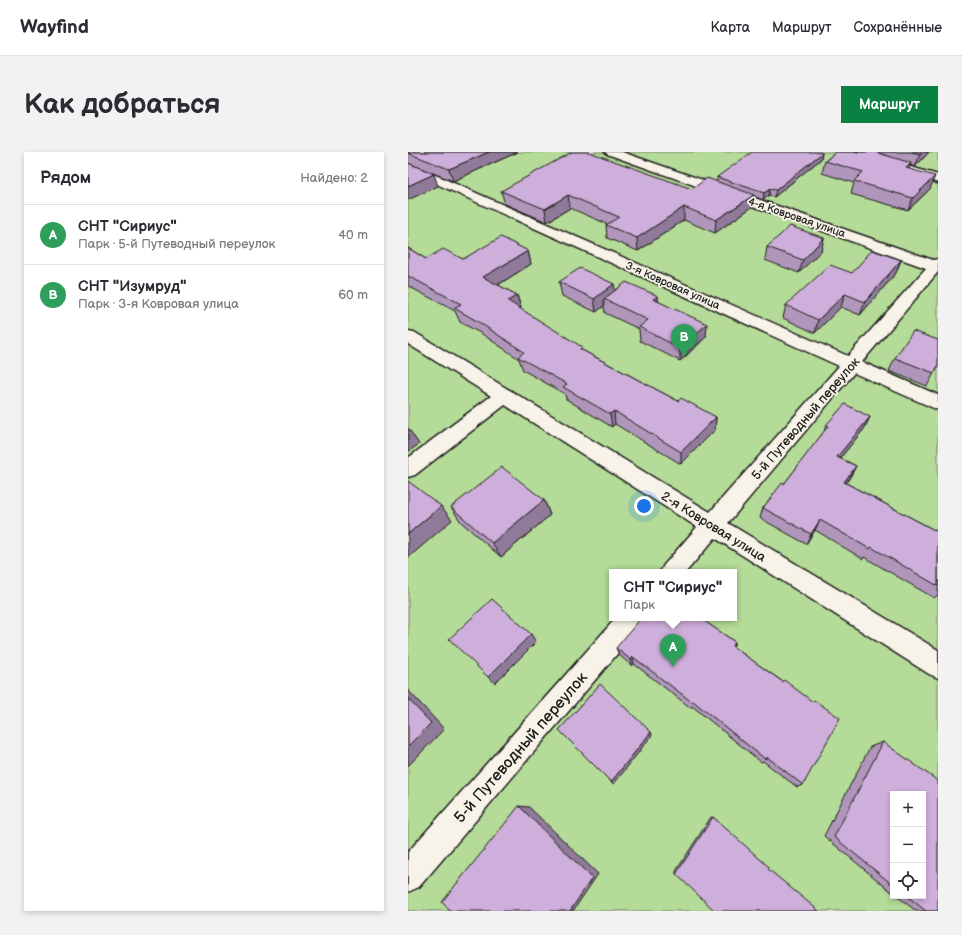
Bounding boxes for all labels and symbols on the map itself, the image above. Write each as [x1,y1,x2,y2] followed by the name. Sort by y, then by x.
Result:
[746,195,848,240] street label: 4-я Ковровая улица
[623,259,723,312] street label: 3-я Ковровая улица
[671,324,697,357] pin: B
[748,354,863,483] street label: 5-й Путеводный переулок
[658,488,769,566] street label: 2-я Ковровая улица
[634,496,654,516] your location
[660,634,686,667] pin: A
[450,668,592,827] street label: 5-й Путеводный переулок

